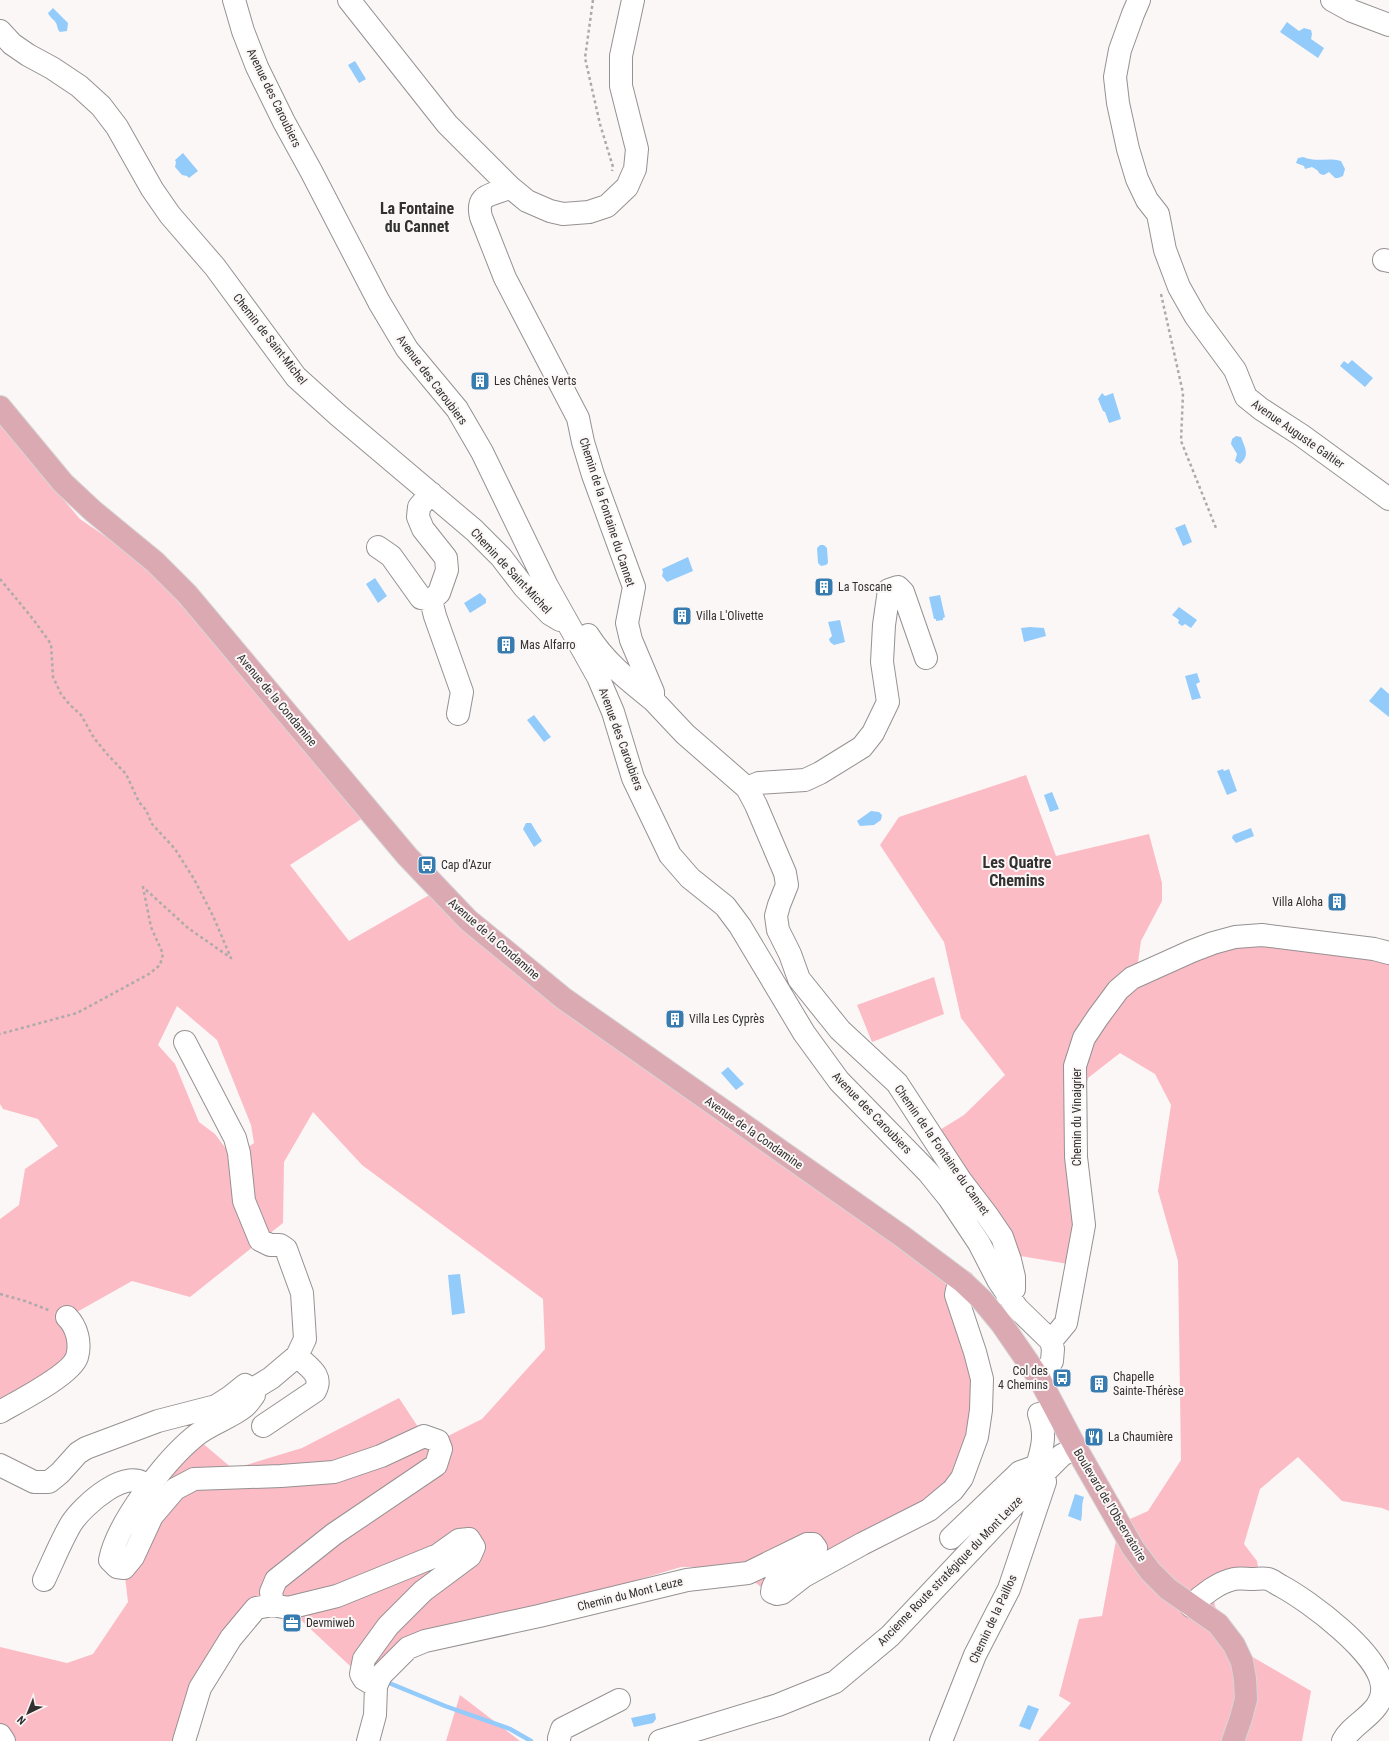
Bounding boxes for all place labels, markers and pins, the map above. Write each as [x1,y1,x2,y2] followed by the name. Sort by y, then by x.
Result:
[469,370,491,392] building icon: Les Chênes Verts
[494,374,577,388] place label: Les Chênes Verts
[813,576,835,598] building icon: La Toscane
[838,580,892,594] place label: La Toscane
[671,605,693,627] building icon: Villa L'Olivette
[696,609,764,623] place label: Villa L'Olivette
[495,634,517,656] building icon: Mas Alfarro
[520,638,575,652] place label: Mas Alfarro
[416,854,438,876] bus stop icon: Cap d’Azur
[441,858,492,872] place label: Cap d’Azur
[1326,891,1348,913] building icon: Villa Aloha
[1272,895,1323,909] place label: Villa Aloha
[664,1008,686,1030] building icon: Villa Les Cyprès
[689,1012,764,1026] place label: Villa Les Cyprès
[998,1364,1048,1392] place label: Col des 4 Chemins
[1051,1367,1073,1389] bus stop icon: Col des 4 Chemins
[1113,1370,1184,1398] place label: Chapelle Sainte-Thérèse
[1088,1373,1110,1395] building icon: Chapelle Sainte-Thérèse
[1083,1426,1105,1448] restaurant icon: La Chaumière
[1108,1430,1173,1444] place label: La Chaumière
[281,1612,303,1634] office icon: Devmiweb
[306,1616,355,1630] place label: Devmiweb

